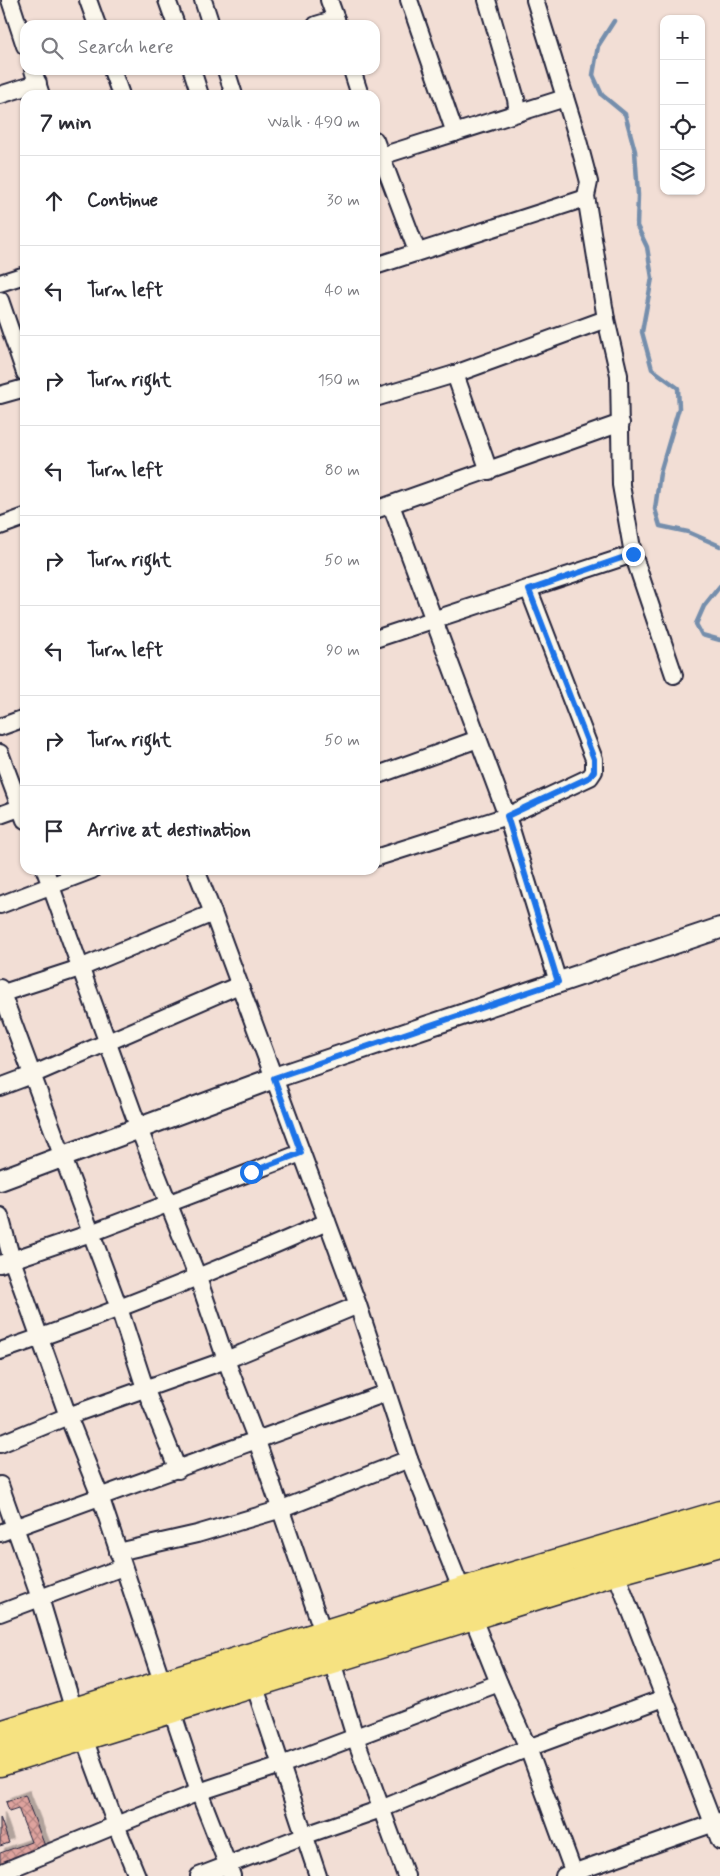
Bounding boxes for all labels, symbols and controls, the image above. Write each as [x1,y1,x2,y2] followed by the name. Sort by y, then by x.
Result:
[660,15,705,195] map controls
[660,15,705,60] button: +
[20,20,380,75] search box
[38,34,66,62] icon: search
[78,35,174,60] text: Search here
[660,60,705,105] button: −
[660,105,705,150] button: locate
[40,109,92,137] text: 7 min
[268,112,360,133] text: Walk · 490 m
[660,150,705,195] button: layers
[40,187,68,215] icon: ahead
[87,188,158,213] text: Continue
[327,190,360,211] text: 30 m
[40,277,68,305] icon: left
[87,278,163,303] text: Turn left
[324,280,360,301] text: 40 m
[40,367,68,395] icon: right
[87,368,171,393] text: Turn right
[318,370,360,391] text: 150 m
[40,457,68,485] icon: left
[87,458,163,483] text: Turn left
[325,460,360,481] text: 80 m
[622,543,645,566] route end
[40,547,68,575] icon: right
[87,548,171,573] text: Turn right
[324,550,360,571] text: 50 m
[40,637,68,665] icon: left
[87,638,163,663] text: Turn left
[326,640,360,661] text: 90 m
[40,727,68,755] icon: right
[87,728,171,753] text: Turn right
[324,730,360,751] text: 50 m
[40,817,68,845] icon: arrive
[87,818,251,843] text: Arrive at destination
[240,1161,263,1184] route start

